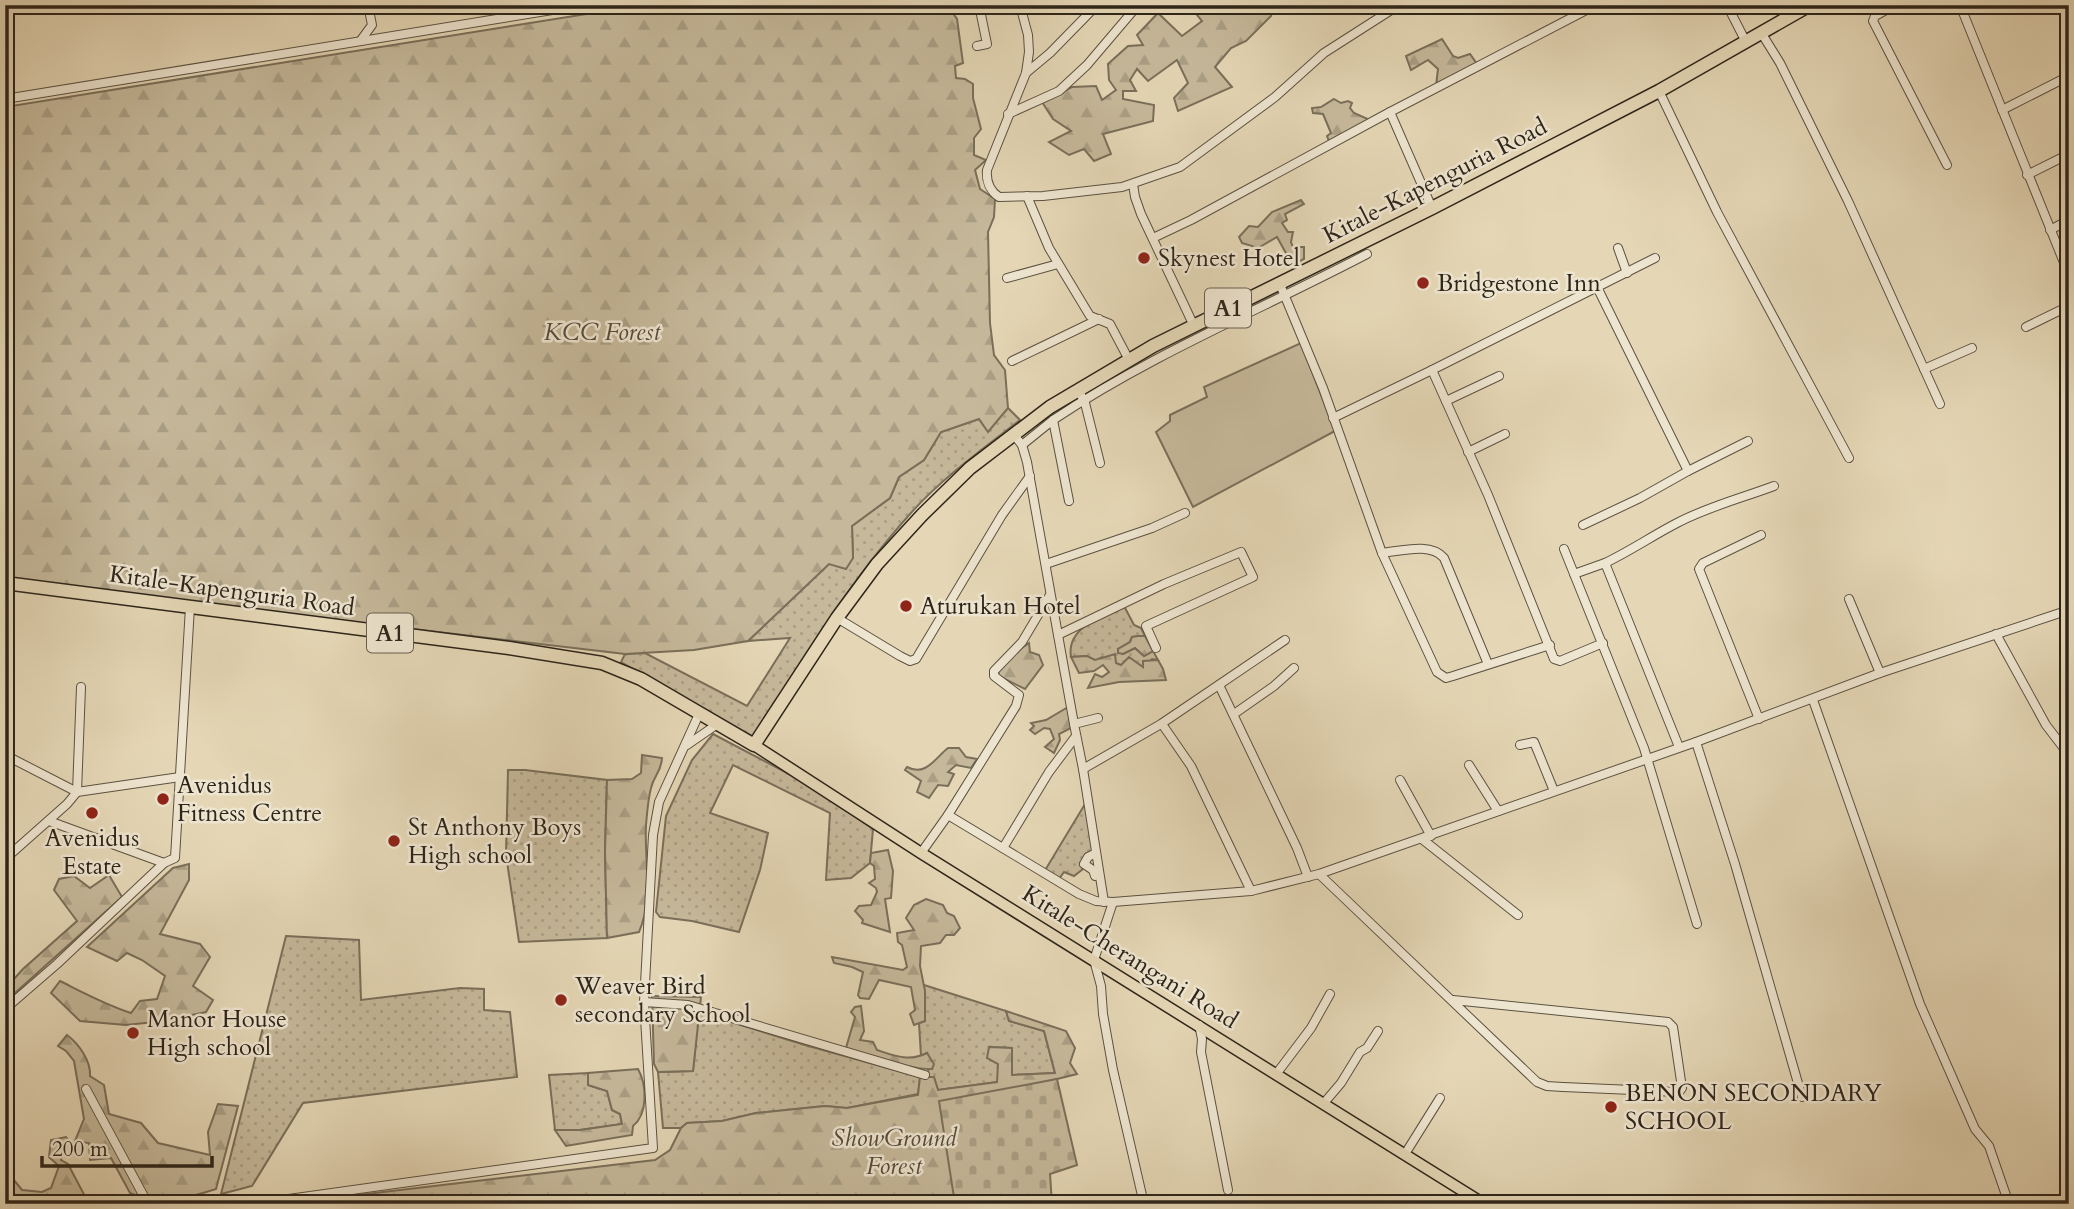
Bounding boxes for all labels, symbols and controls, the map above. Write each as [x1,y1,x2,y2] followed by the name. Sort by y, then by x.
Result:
[1317,110,1553,252] street label: Kitale-Kapenguria Road
[1158,242,1300,275] place label: Skynest Hotel
[1136,250,1152,266] marker: Skynest Hotel
[1437,267,1601,300] place label: Bridgestone Inn
[1415,275,1431,291] marker: Bridgestone Inn
[1205,288,1251,328] road number: A1
[544,316,661,349] park label: KCC Forest
[107,557,357,625] street label: Kitale-Kapenguria Road
[920,590,1081,623] place label: Aturukan Hotel
[898,598,914,614] marker: Aturukan Hotel
[367,614,413,652] road number: A1
[177,769,322,830] place label: Avenidus Fitness Centre
[155,791,171,807] marker: Avenidus Fitness Centre
[84,805,100,821] marker: Avenidus Estate
[408,811,581,872] place label: St Anthony Boys High school
[45,822,139,883] place label: Avenidus Estate
[386,833,402,849] marker: St Anthony Boys High school
[1016,877,1244,1037] street label: Kitale-Cherangani Road
[574,970,751,1031] place label: Weaver Bird secondary School
[553,992,569,1008] marker: Weaver Bird secondary School
[147,1003,287,1064] place label: Manor House High school
[125,1025,141,1041] marker: Manor House High school
[1625,1077,1882,1138] place label: BENON SECONDARY SCHOOL
[1603,1099,1619,1115] marker: BENON SECONDARY SCHOOL
[831,1122,958,1183] park label: ShowGround Forest
[42,1125,212,1169] scale bar
[52,1135,108,1164] text: 200 m

